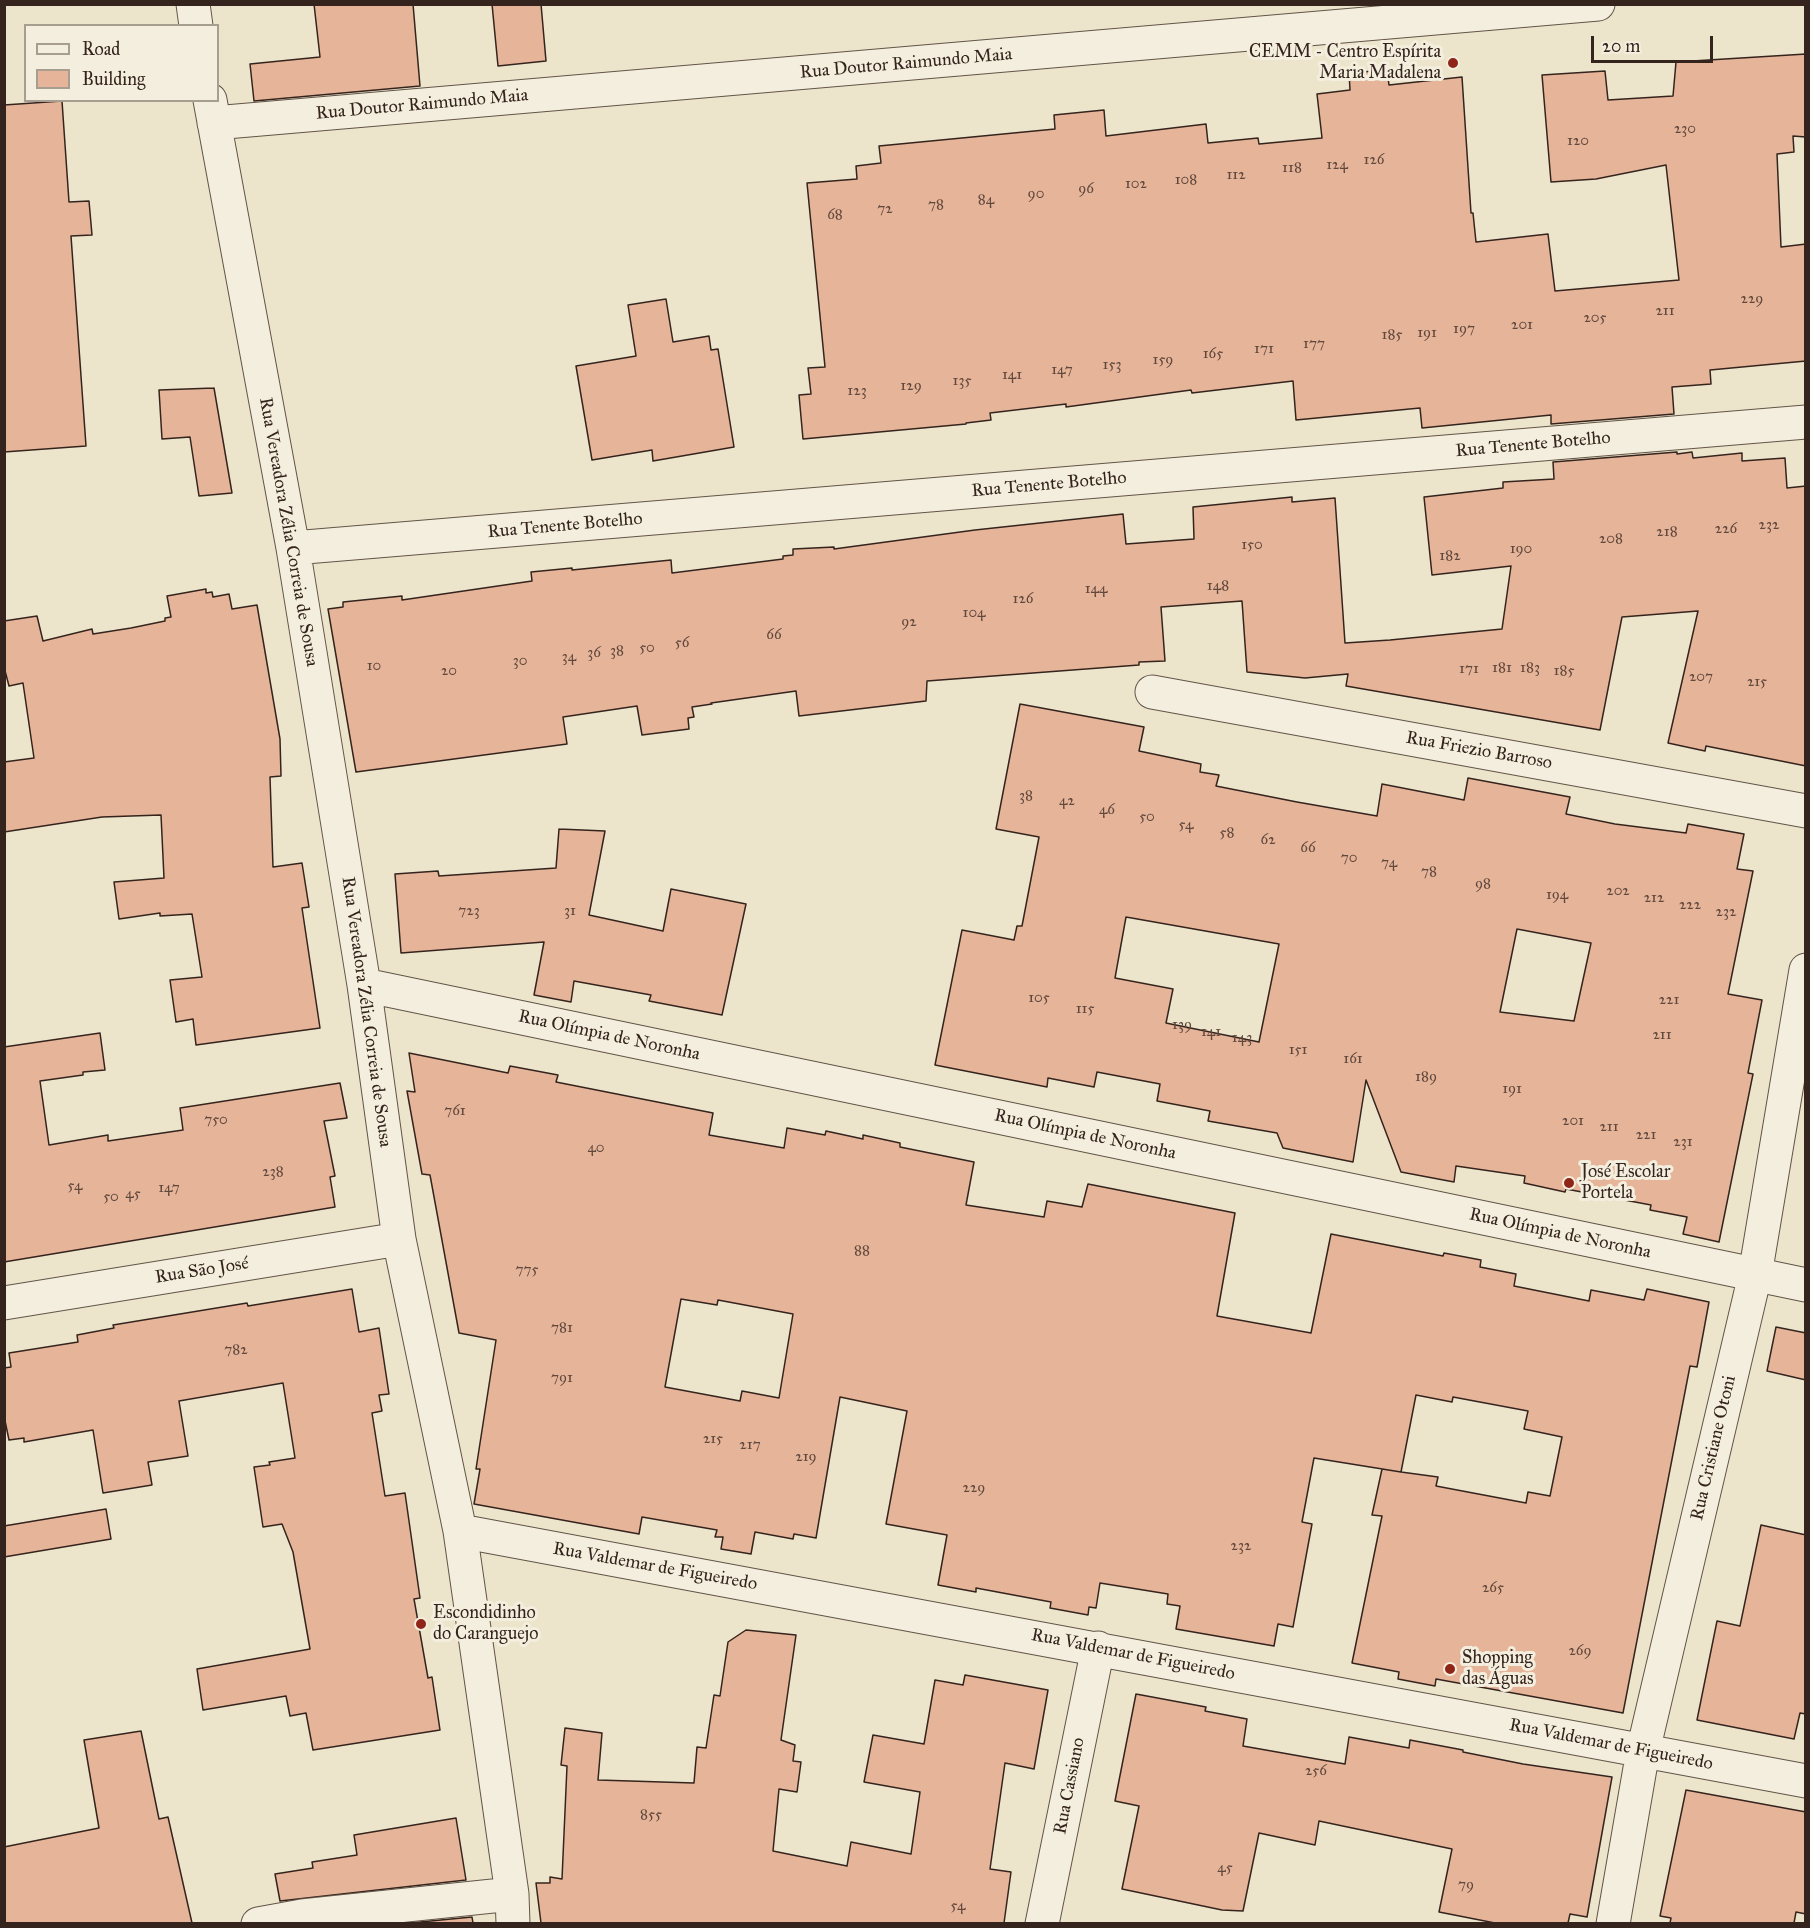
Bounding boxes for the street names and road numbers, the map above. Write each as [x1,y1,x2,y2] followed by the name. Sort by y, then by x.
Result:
[799,44,1013,84] street label: Rua Doutor Raimundo Maia
[315,85,529,125] street label: Rua Doutor Raimundo Maia
[254,396,322,668] street label: Rua Vereadora Zélia Correia de Sousa
[1455,427,1611,463] street label: Rua Tenente Botelho
[971,467,1127,503] street label: Rua Tenente Botelho
[487,508,643,544] street label: Rua Tenente Botelho
[1404,727,1554,775] street label: Rua Friezio Barroso
[336,875,396,1149] street label: Rua Vereadora Zélia Correia de Sousa
[516,1006,702,1066] street label: Rua Olímpia de Noronha
[992,1105,1178,1165] street label: Rua Olímpia de Noronha
[1467,1204,1653,1264] street label: Rua Olímpia de Noronha
[153,1253,251,1289] street label: Rua São José
[1687,1373,1741,1523] street label: Rua Cristiane Otoni
[551,1538,759,1596] street label: Rua Valdemar de Figueiredo
[1029,1625,1237,1685] street label: Rua Valdemar de Figueiredo
[1507,1715,1715,1775] street label: Rua Valdemar de Figueiredo
[1050,1736,1090,1836] street label: Rua Cassiano

